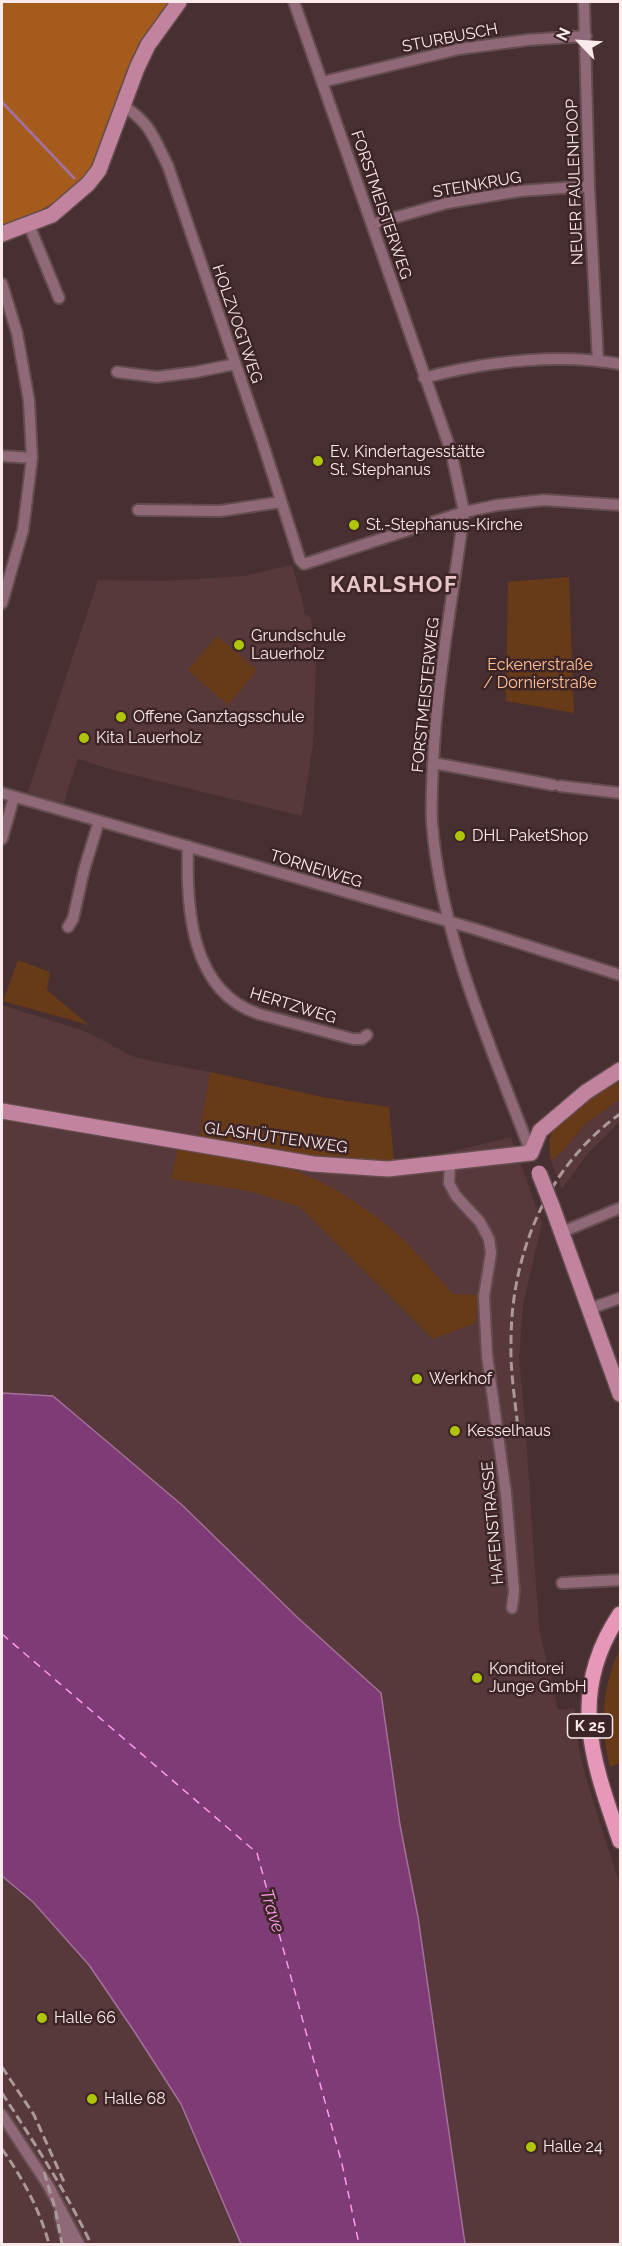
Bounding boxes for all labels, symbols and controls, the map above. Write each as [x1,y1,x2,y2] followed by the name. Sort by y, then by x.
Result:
[550,12,610,72] north arrow
[400,19,500,57] street label: STURBUSCH
[552,25,574,44] text: N
[563,98,587,266] street label: NEUER FAULENHOOP
[347,128,415,282] street label: FORSTMEISTERWEG
[431,168,523,202] street label: STEINKRUG
[208,262,266,386] street label: HOLZVOGTWEG
[330,442,485,480] place label: Ev. Kindertagesstätte St. Stephanus
[311,454,325,468] marker: Ev. Kindertagesstätte St. Stephanus
[366,515,523,535] place label: St.-Stephanus-Kirche
[347,518,361,532] marker: St.-Stephanus-Kirche
[330,572,458,598] district label: KARLSHOF
[408,616,444,774] street label: FORSTMEISTERWEG
[251,626,346,664] place label: Grundschule Lauerholz
[232,638,246,652] marker: Grundschule Lauerholz
[483,655,597,693] park label: Eckenerstraße / Dornierstraße
[133,707,304,727] place label: Offene Ganztagsschule
[114,710,128,724] marker: Offene Ganztagsschule
[96,728,202,748] place label: Kita Lauerholz
[77,731,91,745] marker: Kita Lauerholz
[472,826,588,846] place label: DHL PaketShop
[453,829,467,843] marker: DHL PaketShop
[267,846,365,892] street label: TORNEIWEG
[247,984,339,1028] street label: HERTZWEG
[203,1118,349,1158] street label: GLASHÜTTENWEG
[429,1369,492,1389] place label: Werkhof
[410,1372,424,1386] marker: Werkhof
[467,1421,551,1441] place label: Kesselhaus
[448,1424,462,1438] marker: Kesselhaus
[478,1460,508,1586] street label: HAFENSTRASSE
[489,1659,587,1697] place label: Konditorei Junge GmbH
[470,1671,484,1685] marker: Konditorei Junge GmbH
[568,1714,612,1738] road number: K 25
[255,1887,289,1935] water label: Trave
[54,2008,116,2028] place label: Halle 66
[35,2011,49,2025] marker: Halle 66
[104,2089,166,2109] place label: Halle 68
[85,2092,99,2106] marker: Halle 68
[543,2137,603,2157] place label: Halle 24
[524,2140,538,2154] marker: Halle 24

